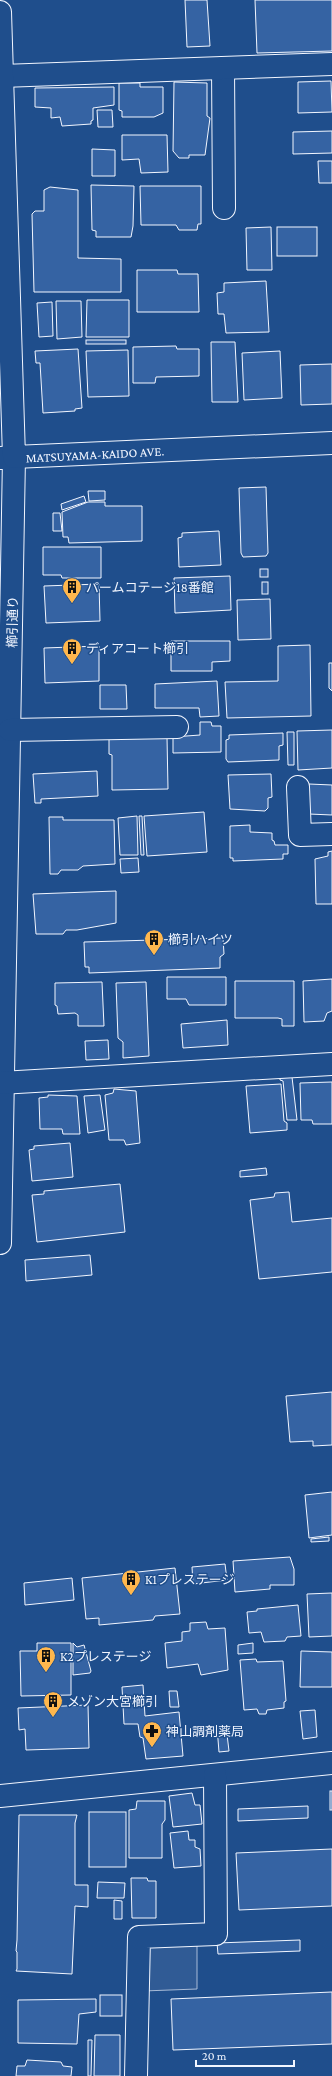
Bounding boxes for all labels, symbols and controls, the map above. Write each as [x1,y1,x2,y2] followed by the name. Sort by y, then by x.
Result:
[25,443,165,466] street label: MATSUYAMA-KAIDO AVE.
[61,576,83,604] building icon: パームコテージ18番館
[86,580,214,595] place label: パームコテージ18番館
[5,596,20,648] street label: 櫛引通り
[61,637,83,665] building icon: ディアコート櫛引
[86,641,189,656] place label: ディアコート櫛引
[143,928,165,956] building icon: 櫛引ハイツ
[168,932,233,947] place label: 櫛引ハイツ
[120,1568,142,1596] building icon: K1プレステージ
[145,1572,235,1587] place label: K1プレステージ
[35,1645,57,1673] building icon: K2プレステージ
[60,1649,151,1664] place label: K2プレステージ
[42,1690,64,1718] building icon: メゾン大宮櫛引
[67,1694,158,1709] place label: メゾン大宮櫛引
[141,1720,163,1748] pharmacy icon: 神山調剤薬局
[166,1724,244,1739] place label: 神山調剤薬局
[196,2042,294,2068] scale bar
[202,2049,227,2063] text: 20 m

